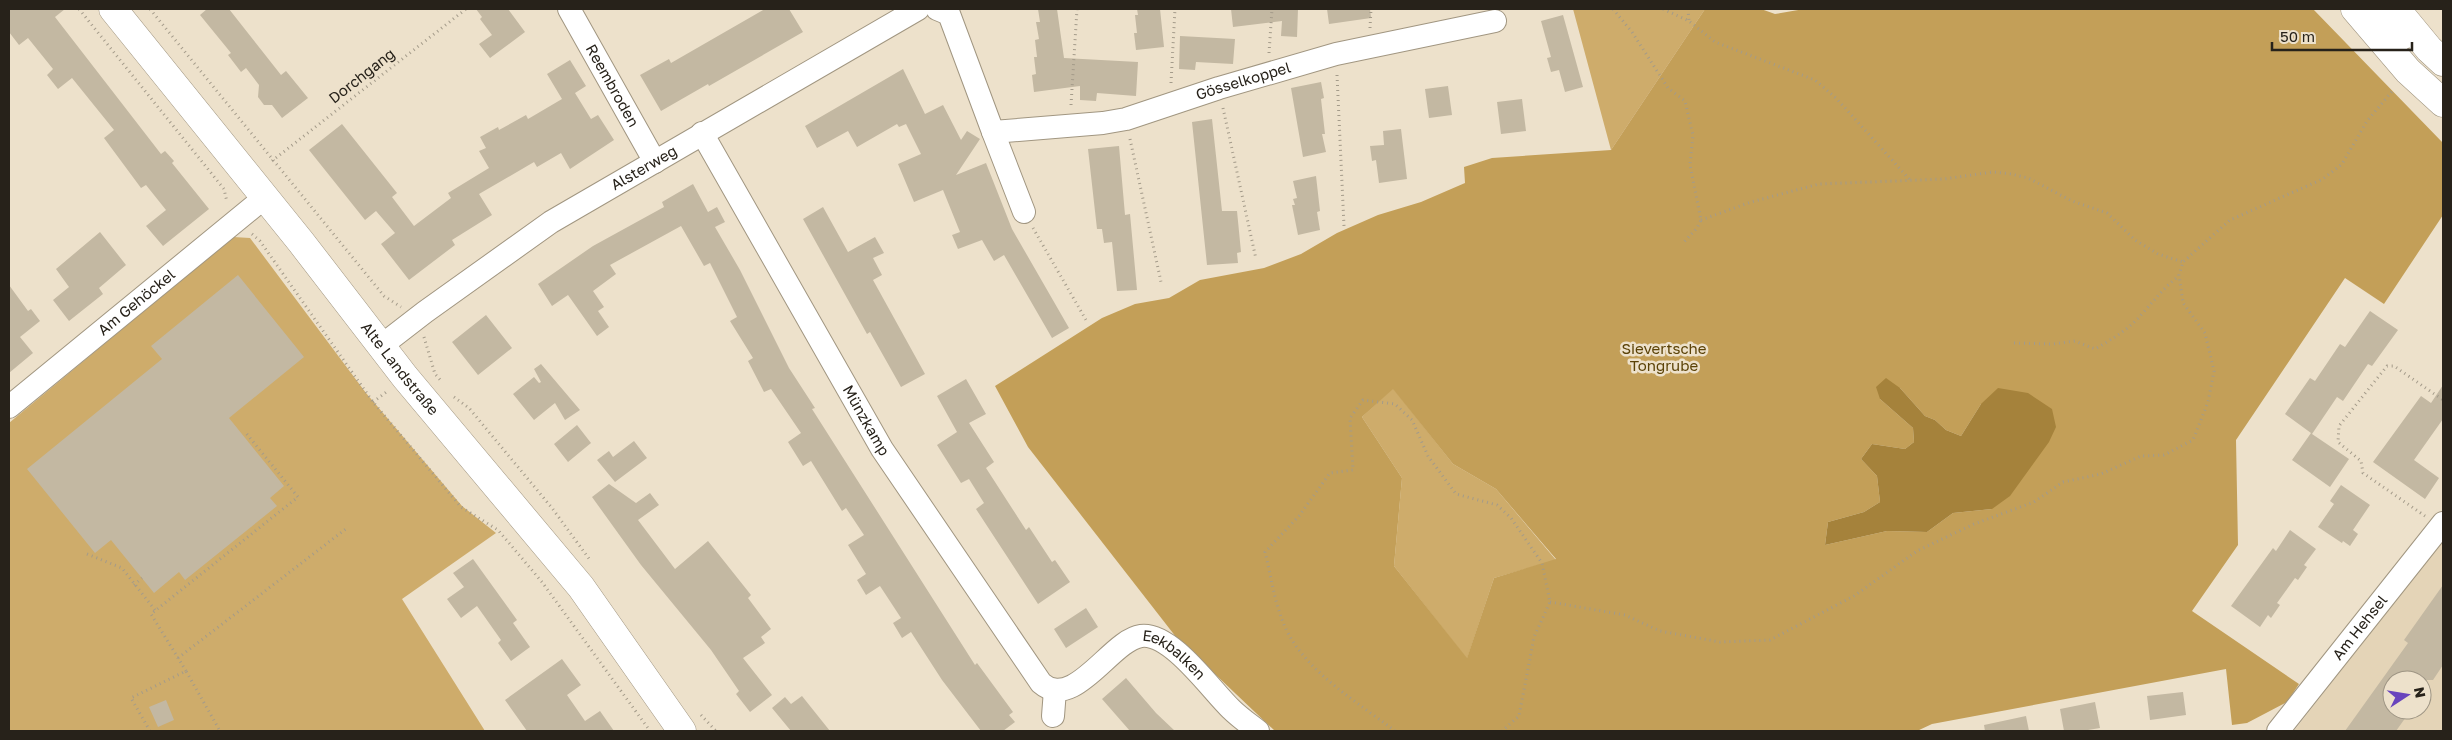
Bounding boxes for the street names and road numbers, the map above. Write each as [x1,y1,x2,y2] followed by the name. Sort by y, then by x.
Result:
[583,41,643,130] street label: Reembroden
[325,44,398,107] street label: Dorchgang
[1193,58,1293,103] street label: Gösselkoppel
[607,141,680,193] street label: Alsterweg
[94,265,178,339] street label: Am Gehöckel
[358,318,443,419] street label: Alte Landstraße
[840,382,894,459] street label: Münzkamp
[2328,591,2391,663] street label: Am Hehsel
[1142,626,1210,683] street label: Eekbalken

